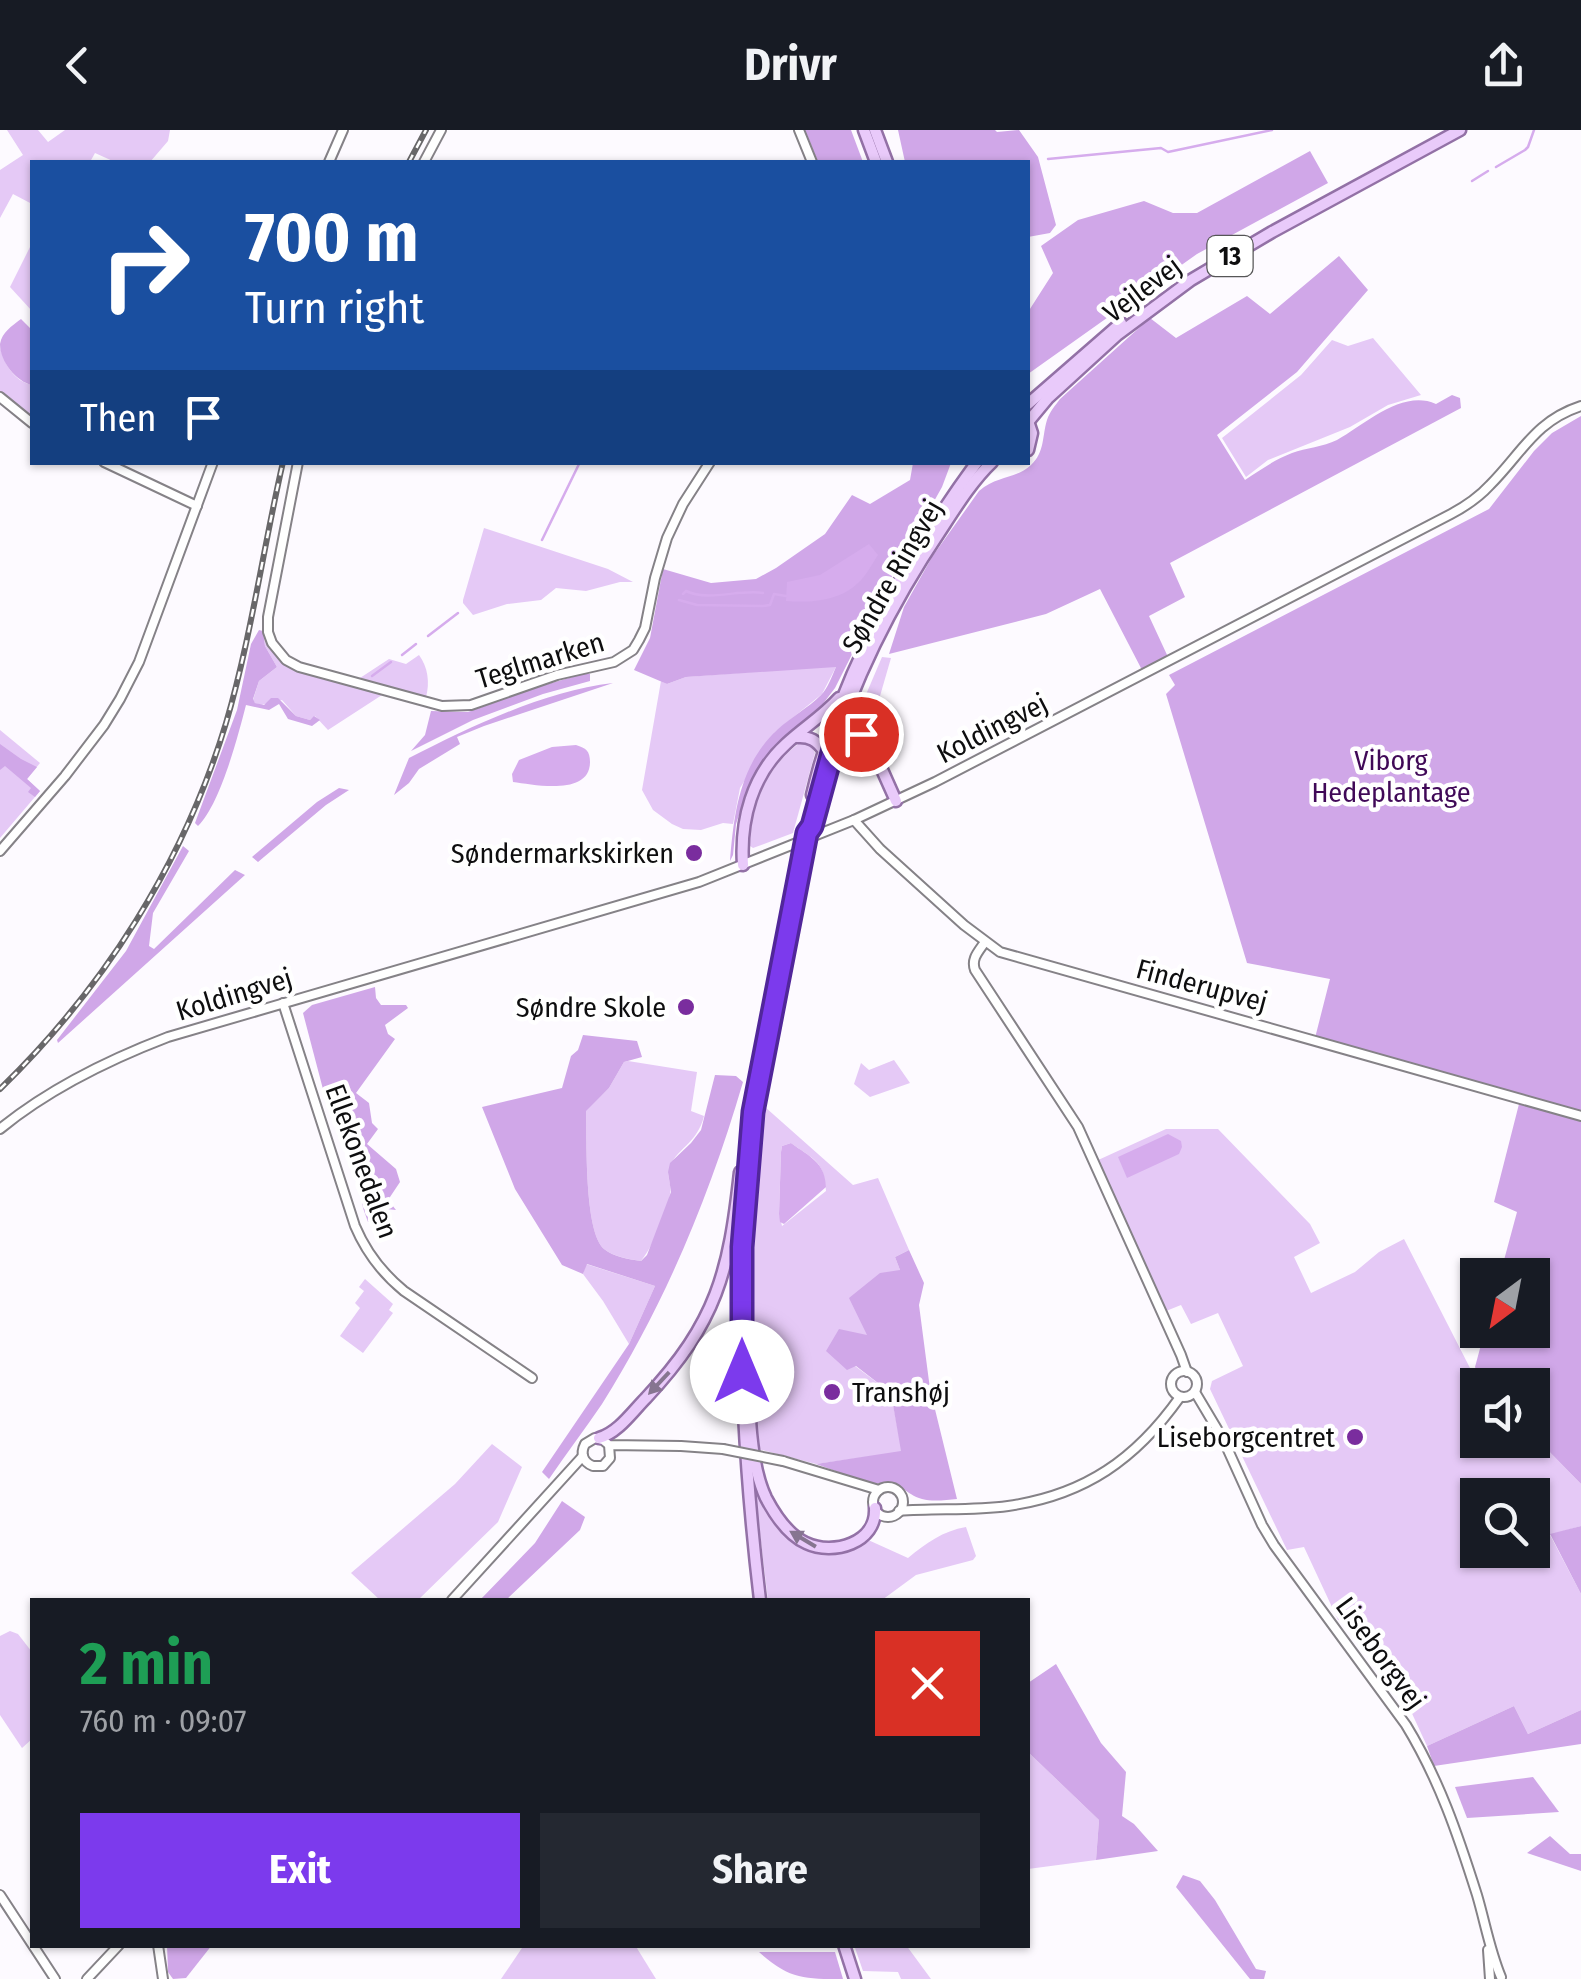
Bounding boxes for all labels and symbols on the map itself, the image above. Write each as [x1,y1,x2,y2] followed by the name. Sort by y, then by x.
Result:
[1208,236,1252,276] road number: 13
[1097,250,1188,329] street label: Vejlevej
[835,494,950,659] street label: Søndre Ringvej
[472,625,608,696] street label: Teglmarken
[931,687,1053,770] street label: Koldingvej
[819,692,904,777] pin
[1311,744,1471,809] park label: Viborg Hedeplantage
[451,837,674,870] place label: Søndermarkskirken
[683,842,705,864] marker: Søndermarkskirken
[1133,952,1271,1019] street label: Finderupvej
[172,961,296,1028] street label: Koldingvej
[516,991,666,1024] place label: Søndre Skole
[675,996,697,1018] marker: Søndre Skole
[318,1079,405,1243] street label: Ellekonedalen
[1460,1258,1550,1348] north arrow
[690,1320,794,1424] position arrow
[649,1370,671,1395] one-way arrow
[852,1376,950,1409] place label: Transhøj
[821,1381,843,1403] marker: Transhøj
[1157,1421,1336,1454] place label: Liseborgcentret
[1344,1426,1366,1448] marker: Liseborgcentret
[789,1530,817,1548] one-way arrow
[1329,1591,1432,1716] street label: Liseborgvej

